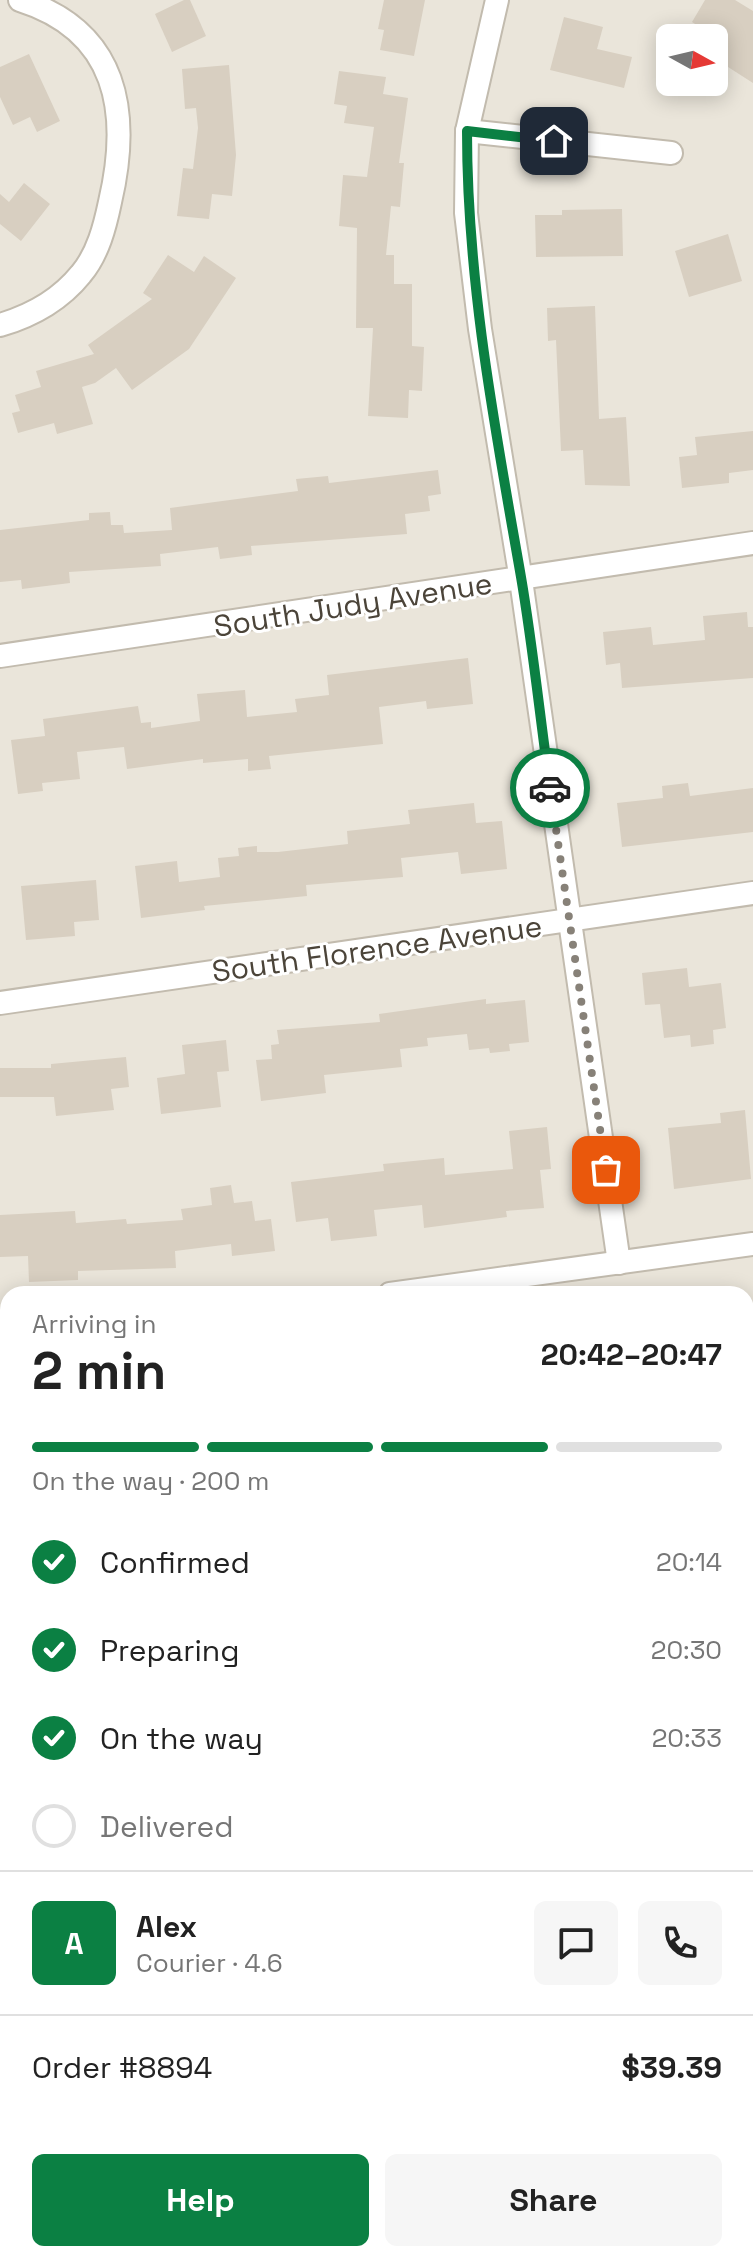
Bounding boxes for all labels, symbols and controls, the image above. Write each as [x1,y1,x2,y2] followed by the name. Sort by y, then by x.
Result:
[656,24,728,96] north arrow
[656,24,728,96] map controls
[520,107,588,175] pin
[532,119,576,163] icon: home
[211,563,495,646] street label: South Judy Avenue
[510,748,590,828] courier
[528,766,572,810] icon: car
[209,906,545,991] street label: South Florence Avenue
[572,1136,640,1204] pin
[584,1148,628,1192] icon: bag
[32,1307,156,1341] text: Arriving in
[541,1335,722,1374] text: 20:42–20:47
[32,1338,166,1404] text: 2 min
[32,1464,269,1498] text: On the way · 200 m
[32,1540,76,1584] icon: check
[100,1543,250,1582] text: Confirmed
[656,1545,722,1579] text: 20:14
[32,1628,76,1672] icon: check
[100,1631,239,1670] text: Preparing
[651,1633,722,1667] text: 20:30
[32,1716,76,1760] icon: check
[100,1719,263,1758] text: On the way
[652,1721,722,1755] text: 20:33
[100,1807,234,1846] text: Delivered
[534,1901,618,1985] button: chat
[638,1901,722,1985] button: phone
[136,1907,197,1946] text: Alex
[64,1924,84,1963] text: A
[136,1946,283,1980] text: Courier · 4.6
[32,2048,212,2087] text: Order #8894
[622,2048,722,2087] text: $39.39
[32,2154,369,2246] button: Help
[385,2154,722,2246] button: Share

